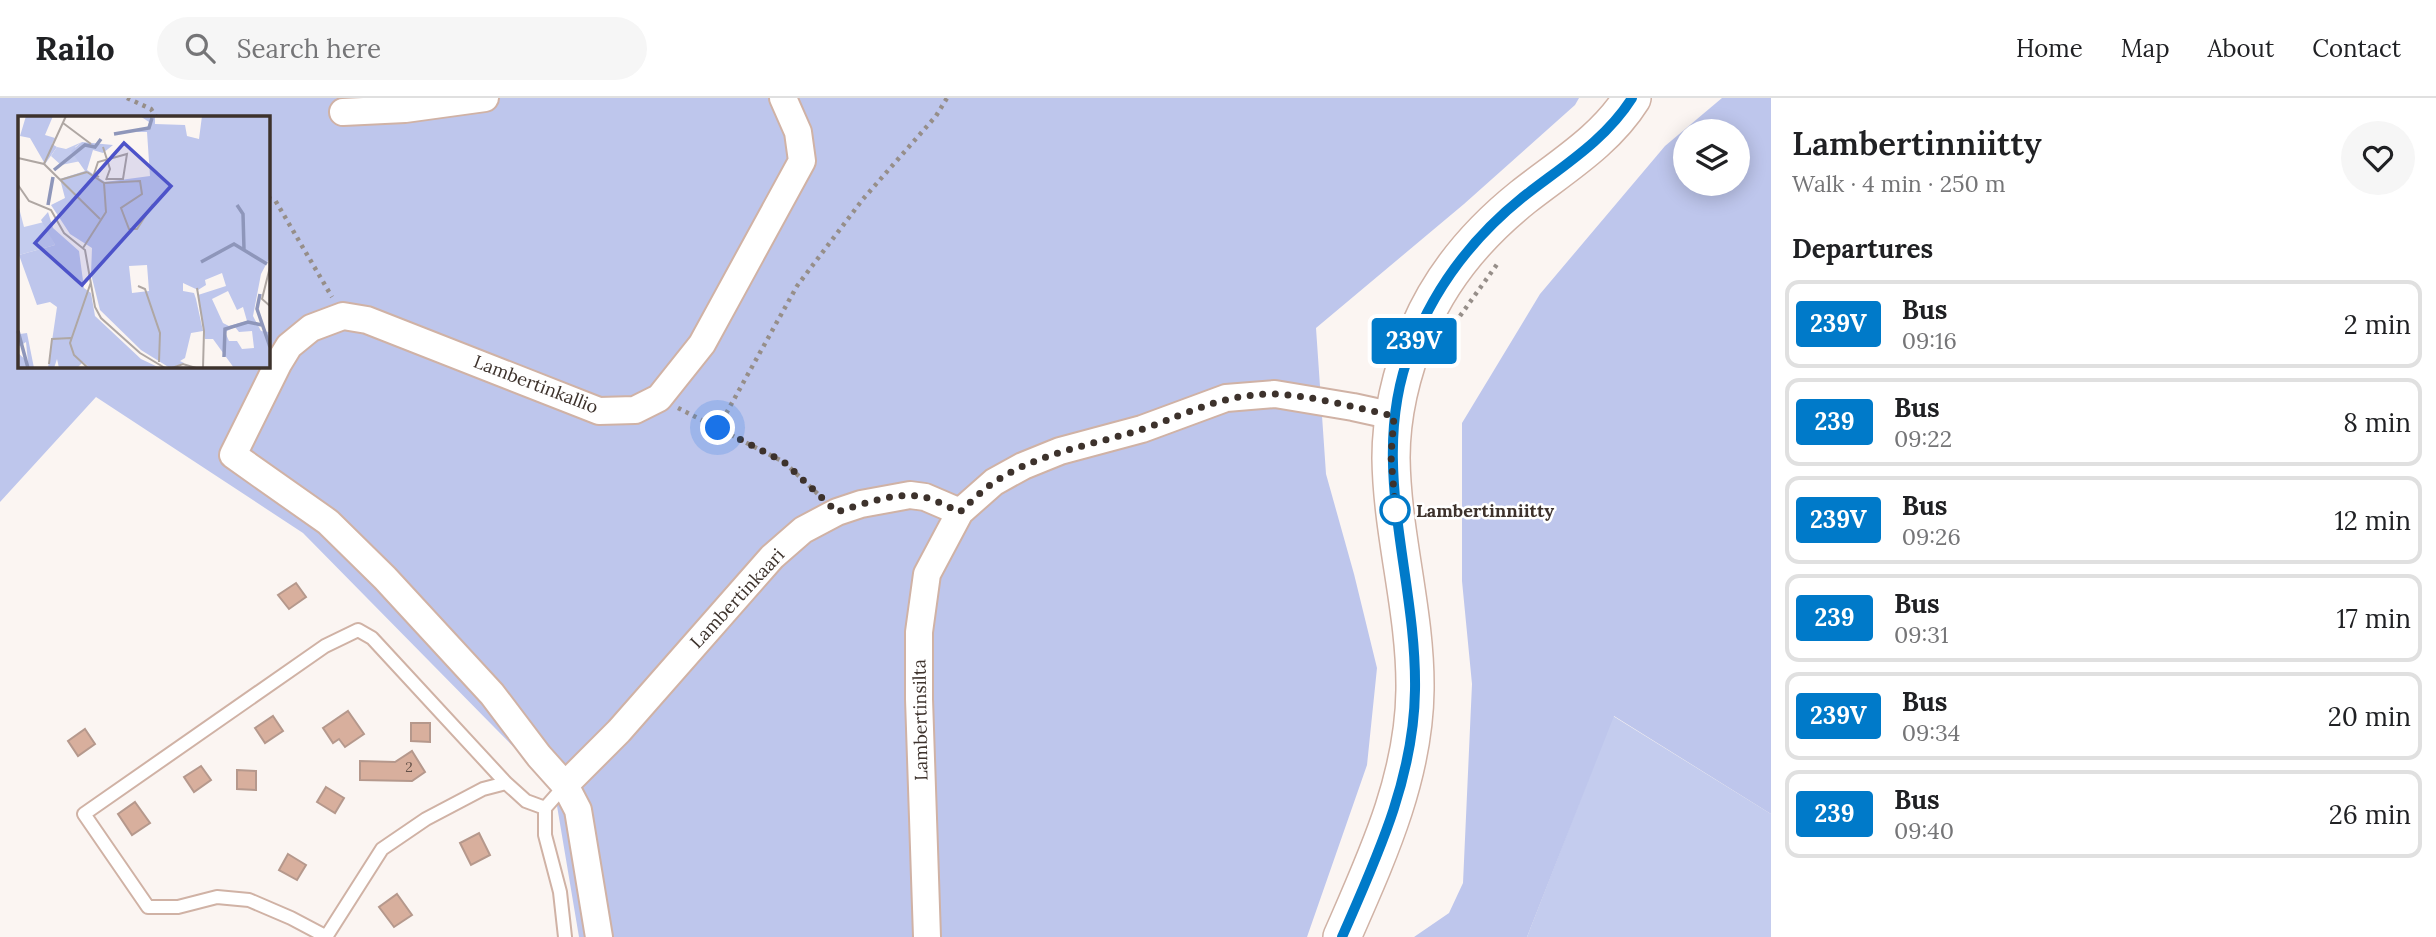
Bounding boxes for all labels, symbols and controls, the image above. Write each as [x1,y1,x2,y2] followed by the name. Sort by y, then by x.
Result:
[157,17,647,80] search box
[35,27,115,69] text: Railo
[181,29,219,67] icon: search
[237,32,381,65] text: Search here
[2016,33,2083,64] text: Home
[2121,33,2170,64] text: Map
[2208,33,2274,64] text: About
[2312,33,2401,64] text: Contact
[18,116,270,368] inset map
[1673,119,1750,196] map controls
[1673,119,1750,196] button: layers
[2341,121,2415,195] button: heart
[1792,122,2042,164] text: Lambertinniitty
[1792,169,2005,198] text: Walk · 4 min · 250 m
[1792,232,1933,265] text: Departures
[1902,293,1947,326] text: Bus
[1810,308,1867,339] text: 239V
[2344,308,2411,341] text: 2 min
[1365,318,1463,364] line badge: 239V
[1386,325,1442,356] text: 239V
[1902,326,1957,355] text: 09:16
[470,350,602,418] street label: Lambertinkallio
[1894,391,1940,424] text: Bus
[1814,406,1855,437] text: 239
[2343,406,2411,439] text: 8 min
[700,410,735,445] your location
[1894,424,1952,453] text: 09:22
[1902,489,1947,522] text: Bus
[1380,495,1410,525] marker: Lambertinniitty
[1416,499,1554,522] place label: Lambertinniitty
[1810,504,1867,535] text: 239V
[2334,504,2411,537] text: 12 min
[1902,522,1961,551] text: 09:26
[685,543,789,653] street label: Lambertinkaari
[1894,587,1940,620] text: Bus
[1814,602,1855,633] text: 239
[2336,602,2411,635] text: 17 min
[1894,620,1949,649] text: 09:31
[907,659,933,781] street label: Lambertinsilta
[1902,685,1947,718] text: Bus
[1810,700,1867,731] text: 239V
[2328,700,2411,733] text: 20 min
[1902,718,1960,747] text: 09:34
[405,758,413,776] house number: 2
[1894,783,1940,816] text: Bus
[1814,798,1855,829] text: 239
[2329,798,2411,831] text: 26 min
[1894,816,1954,845] text: 09:40

